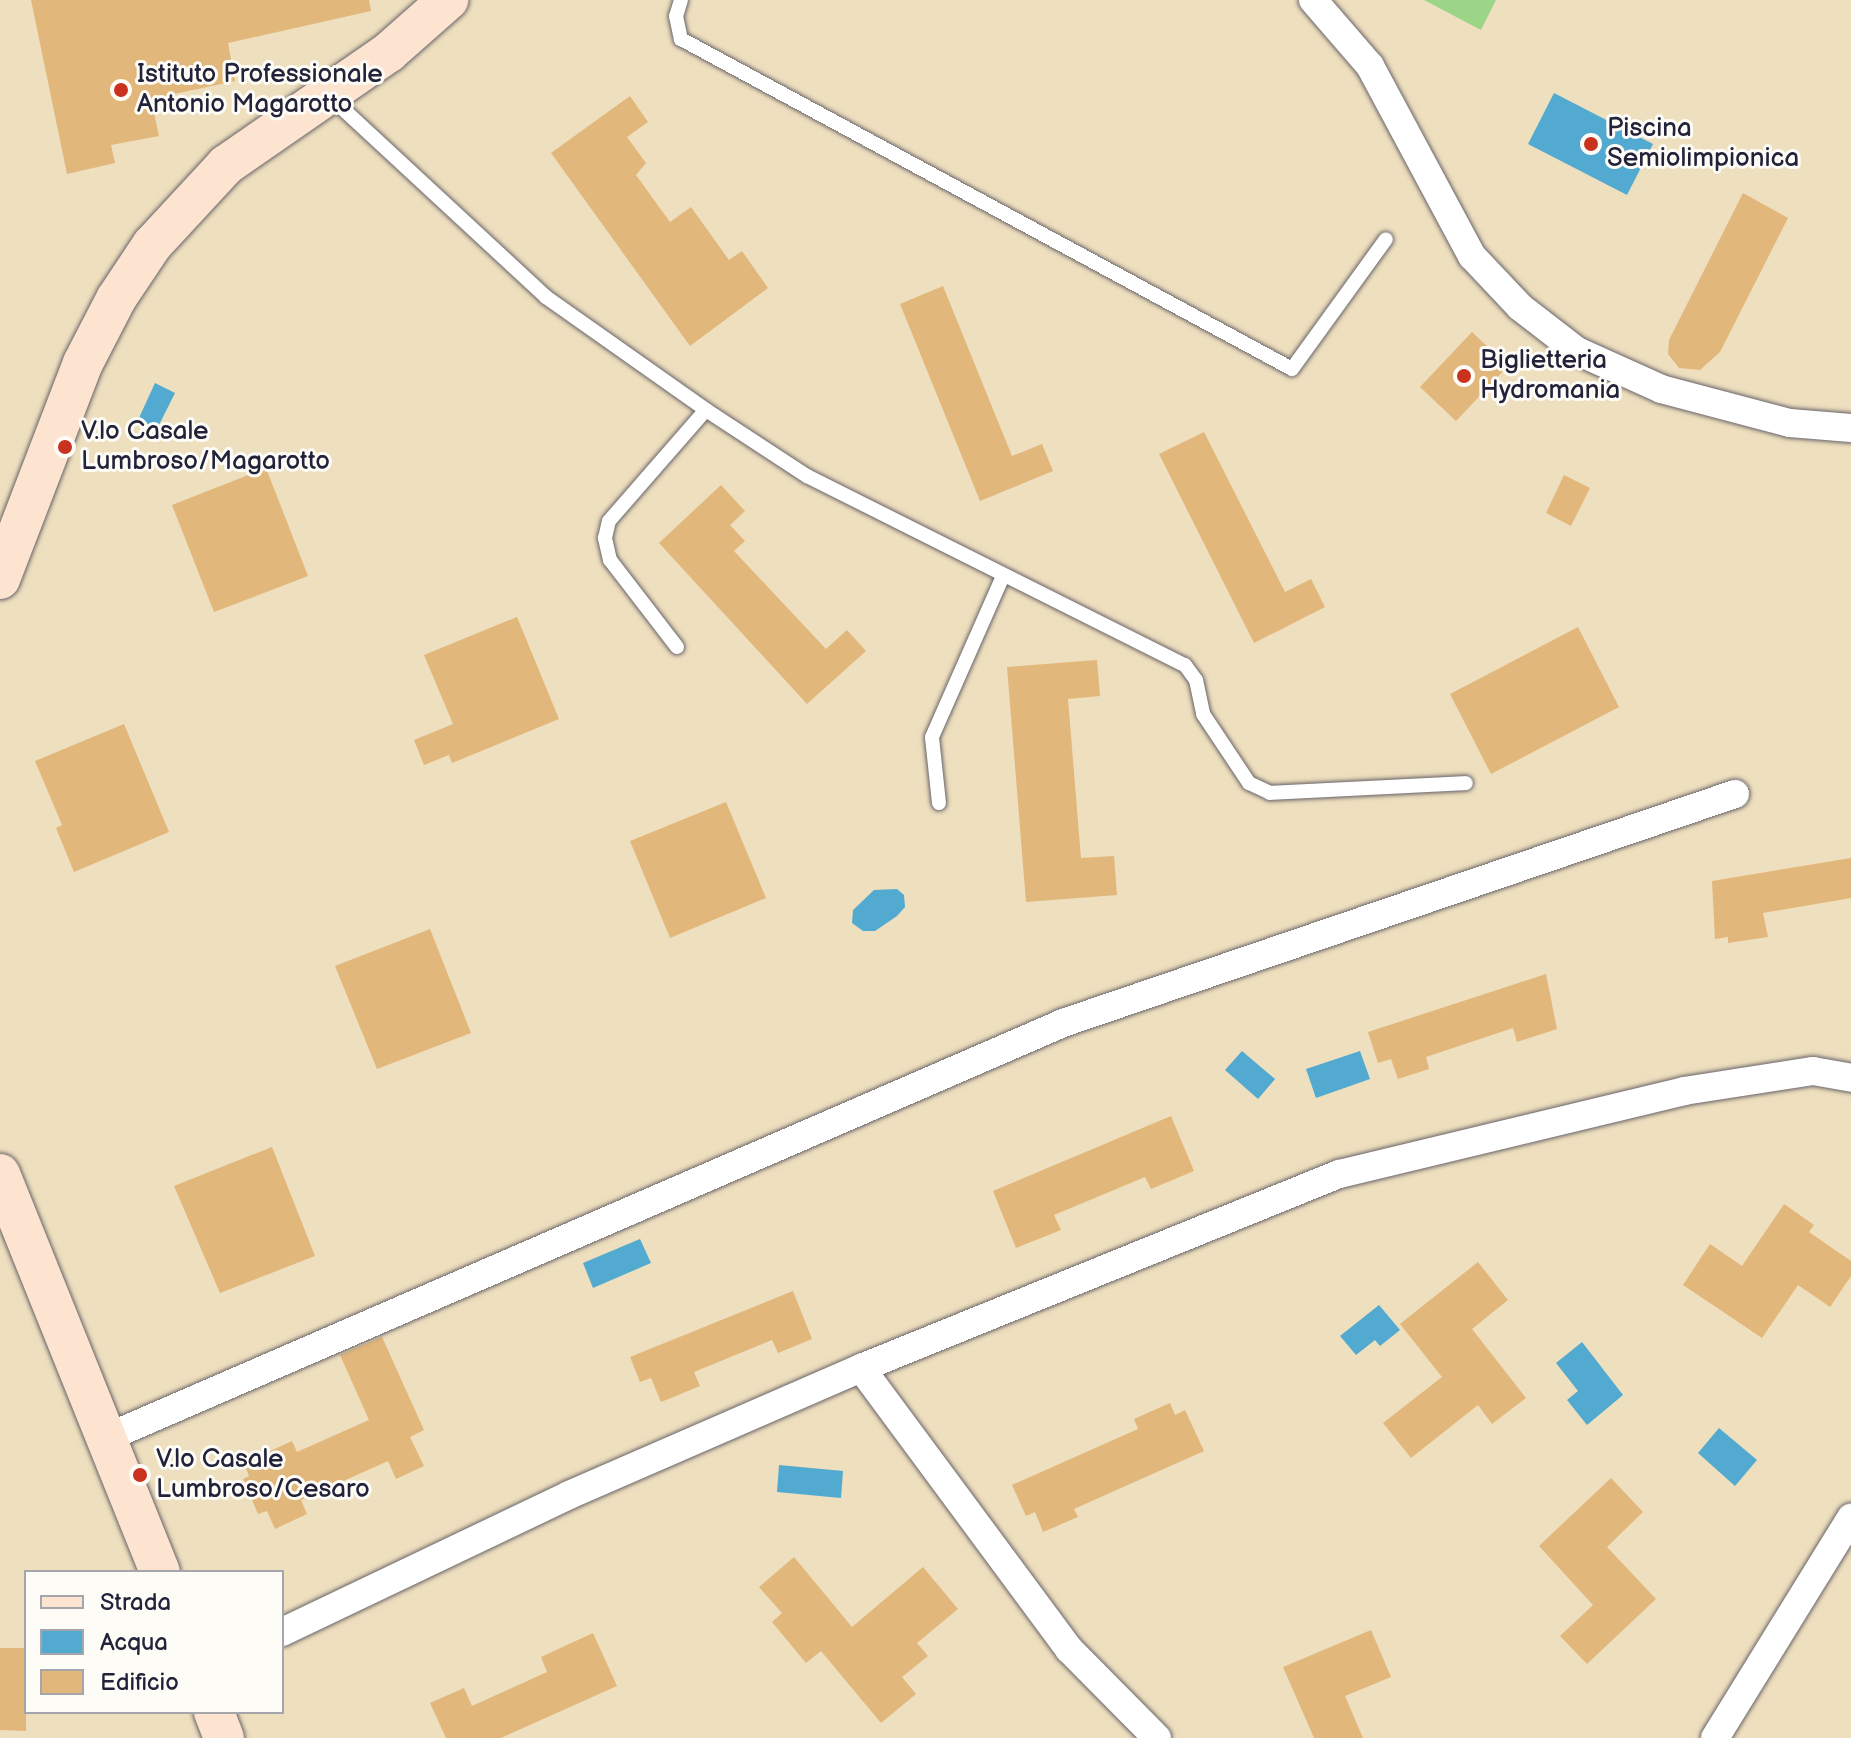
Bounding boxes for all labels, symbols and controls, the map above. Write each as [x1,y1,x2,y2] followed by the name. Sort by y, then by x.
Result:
[137,59,383,120] place label: Istituto Professionale Antonio Magarotto
[112,81,130,99] marker: Istituto Professionale Antonio Magarotto
[1607,113,1799,174] place label: Piscina Semiolimpionica
[1582,135,1600,153] marker: Piscina Semiolimpionica
[1480,345,1620,406] place label: Biglietteria Hydromania
[1455,367,1473,385] marker: Biglietteria Hydromania
[81,416,330,478] place label: V.lo Casale Lumbroso/Magarotto
[56,438,74,456] marker: V.lo Casale Lumbroso/Magarotto
[156,1444,370,1506] place label: V.lo Casale Lumbroso/Cesaro
[131,1466,149,1484] marker: V.lo Casale Lumbroso/Cesaro
[24,1570,284,1714] legend
[100,1588,171,1617] text: Strada
[100,1628,168,1657] text: Acqua
[100,1668,179,1697] text: Edificio

